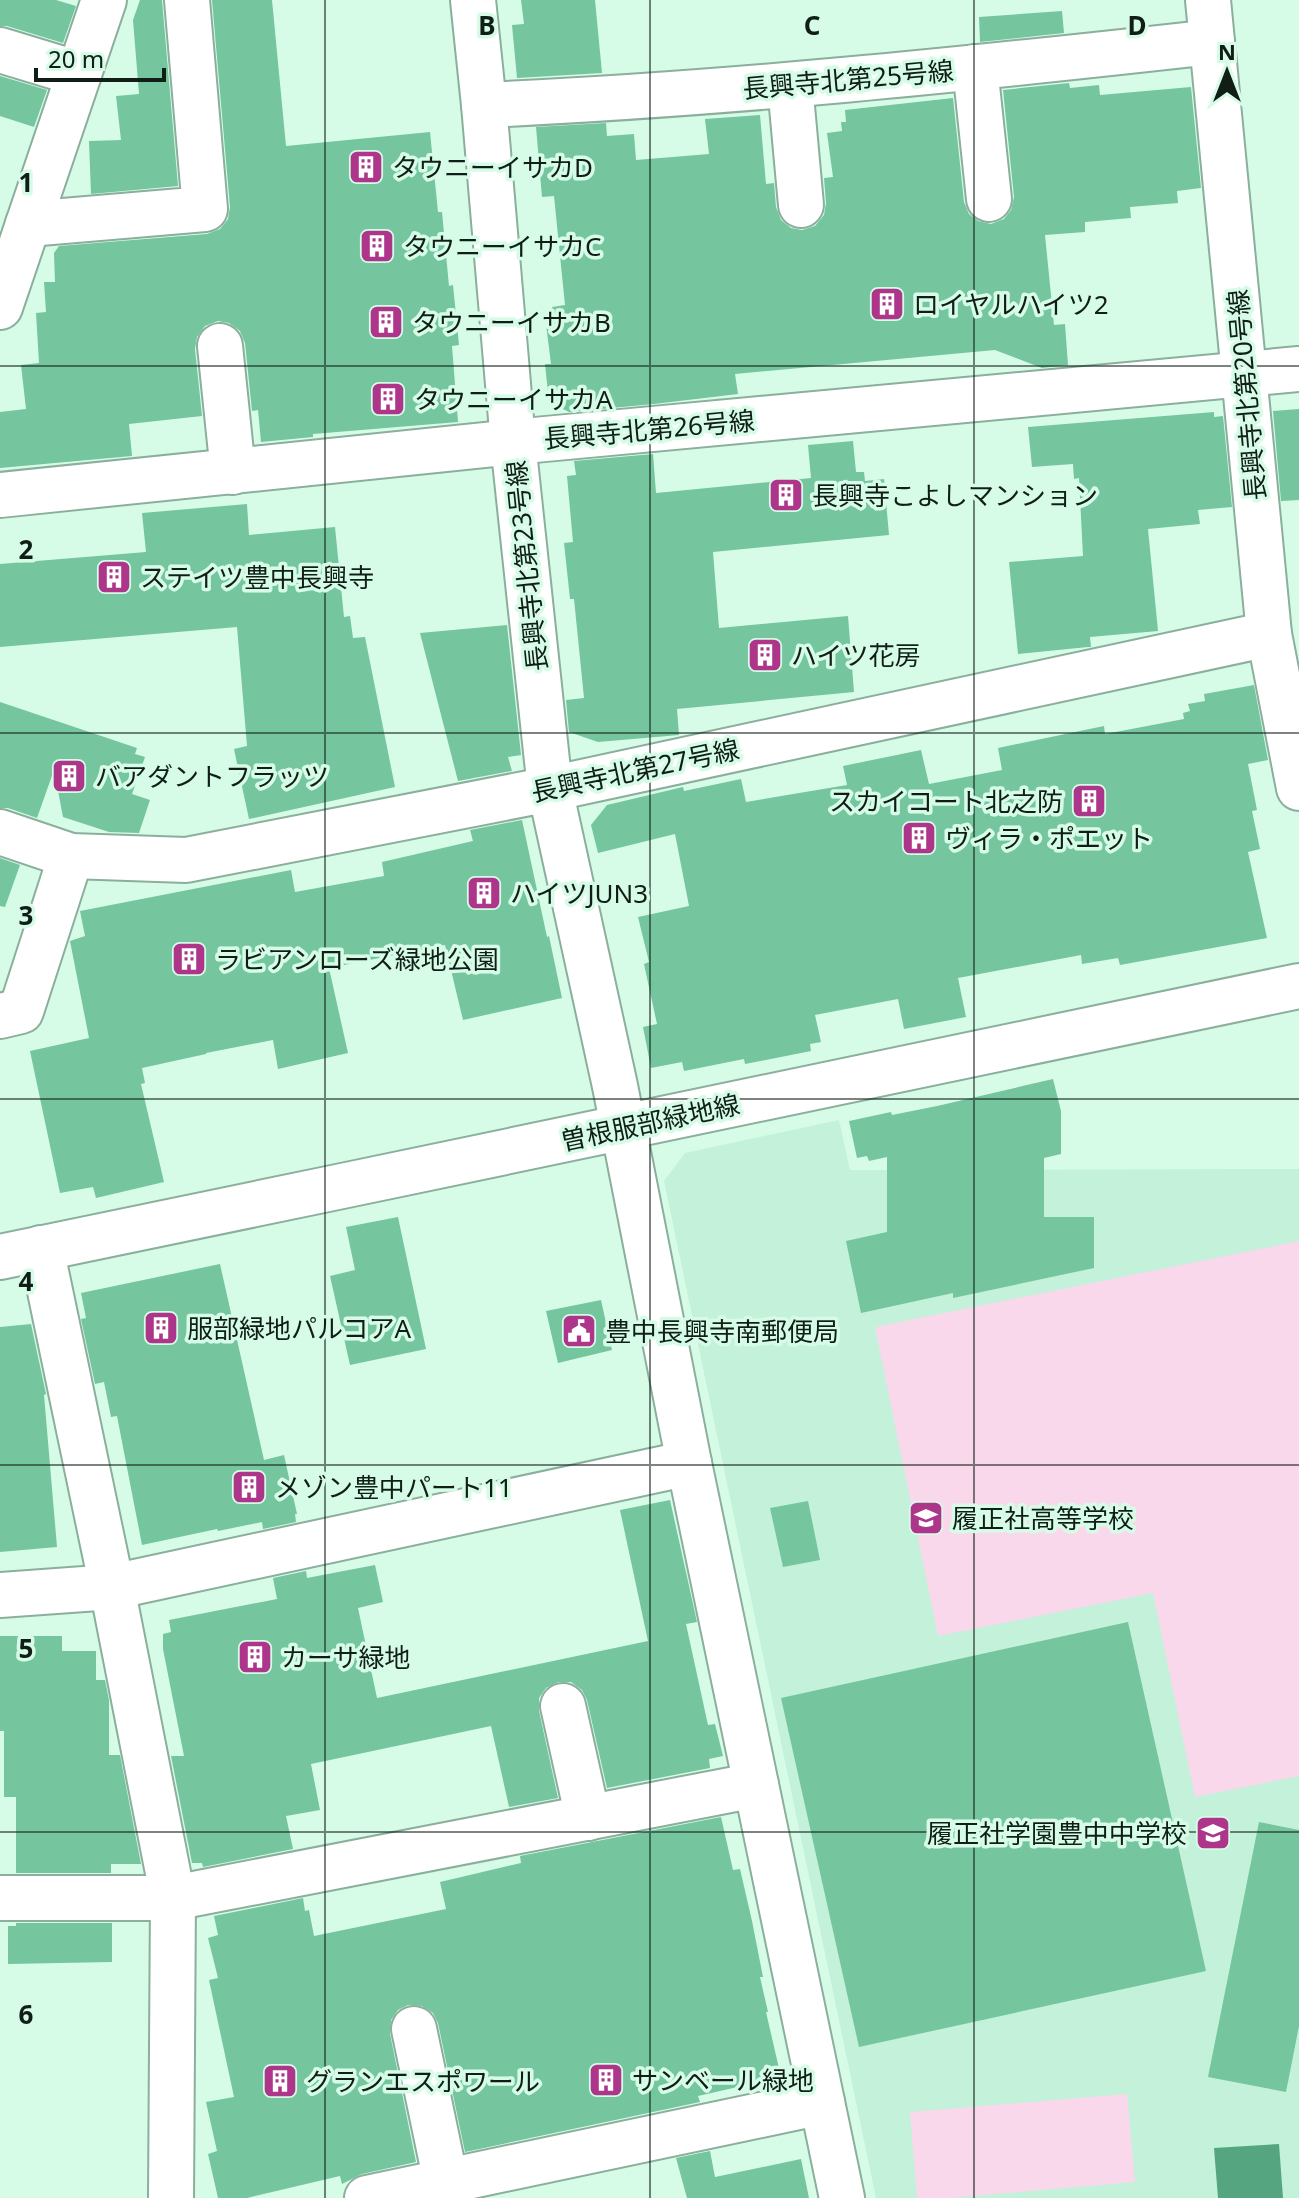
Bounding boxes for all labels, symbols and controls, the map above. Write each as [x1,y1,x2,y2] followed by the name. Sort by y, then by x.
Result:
[478,7,496,43] text: B
[804,7,820,43] text: C
[1127,7,1147,43] text: D
[36,32,164,82] scale bar
[1187,32,1267,112] north arrow
[1218,36,1236,66] text: N
[48,42,104,75] text: 20 m
[741,52,955,106] street label: 長興寺北第25号線
[347,148,385,186] building icon: タウニーイサカD
[392,149,593,185] place label: タウニーイサカD
[19,164,33,200] text: 1
[358,227,396,265] building icon: タウニーイサカC
[403,228,601,264] place label: タウニーイサカC
[868,285,906,323] building icon: ロイヤルハイツ2
[913,286,1109,322] place label: ロイヤルハイツ2
[1219,288,1273,502] street label: 長興寺北第20号線
[367,303,405,341] building icon: タウニーイサカB
[412,304,611,340] place label: タウニーイサカB
[369,380,407,418] building icon: タウニーイサカA
[414,381,613,417] place label: タウニーイサカA
[542,402,756,456] street label: 長興寺北第26号線
[497,459,555,673] street label: 長興寺北第23号線
[767,476,805,514] building icon: 長興寺こよしマンション
[812,477,1098,513] place label: 長興寺こよしマンション
[19,531,34,567] text: 2
[95,558,133,596] building icon: ステイツ豊中長興寺
[140,559,374,595] place label: ステイツ豊中長興寺
[746,636,784,674] building icon: ハイツ花房
[791,637,920,673] place label: ハイツ花房
[528,730,742,810] street label: 長興寺北第27号線
[50,757,88,795] building icon: バアダントフラッツ
[95,758,329,794] place label: バアダントフラッツ
[1070,782,1108,820] building icon: スカイコート北之防
[829,783,1063,819] place label: スカイコート北之防
[900,819,938,857] building icon: ヴィラ・ポエット
[945,820,1153,856] place label: ヴィラ・ポエット
[465,874,503,912] building icon: ハイツJUN3
[510,875,648,911] place label: ハイツJUN3
[19,897,33,933] text: 3
[170,940,208,978] building icon: ラビアンローズ緑地公園
[215,941,499,977] place label: ラビアンローズ緑地公園
[557,1085,743,1159] street label: 曽根服部緑地線
[19,1263,34,1299] text: 4
[142,1309,180,1347] building icon: 服部緑地パルコアA
[187,1310,411,1346] place label: 服部緑地パルコアA
[560,1312,598,1350] public building icon: 豊中長興寺南郵便局
[605,1313,839,1349] place label: 豊中長興寺南郵便局
[230,1468,268,1506] building icon: メゾン豊中パート11
[275,1469,513,1505] place label: メゾン豊中パート11
[907,1499,945,1537] school or university icon: 履正社高等学校
[952,1500,1134,1536] place label: 履正社高等学校
[19,1630,33,1666] text: 5
[236,1638,274,1676] building icon: カーサ緑地
[281,1639,410,1675] place label: カーサ緑地
[1194,1814,1232,1852] school or university icon: 履正社学園豊中中学校
[927,1815,1187,1851] place label: 履正社学園豊中中学校
[19,1996,34,2032] text: 6
[587,2061,625,2099] building icon: サンベール緑地
[261,2062,299,2100] building icon: グランエスポワール
[632,2062,814,2098] place label: サンベール緑地
[306,2063,540,2099] place label: グランエスポワール

